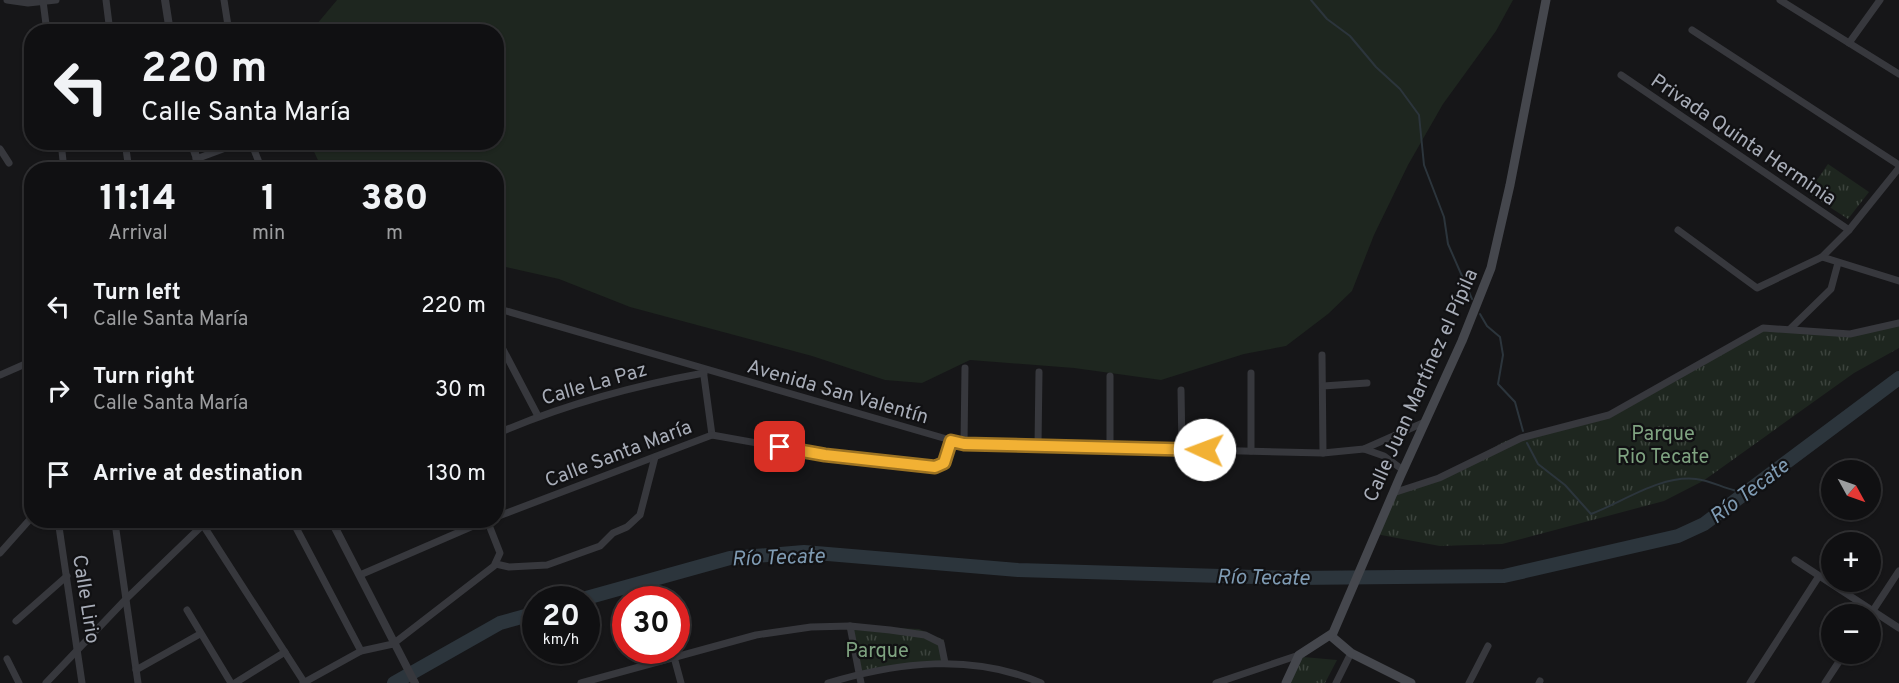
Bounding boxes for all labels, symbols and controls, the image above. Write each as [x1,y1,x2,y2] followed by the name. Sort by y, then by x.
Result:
[141,44,267,97] text: 220 m
[42,48,120,126] icon: left
[1645,69,1841,213] street label: Privada Quinta Herminia
[141,96,351,130] text: Calle Santa María
[100,177,176,223] text: 11:14
[261,177,276,223] text: 1
[361,177,428,223] text: 380
[108,221,168,247] text: Arrival
[252,221,285,247] text: min
[386,221,403,247] text: m
[1359,265,1485,507] street label: Calle Juan Martínez el Pípila
[93,280,181,307] text: Turn left
[42,290,75,323] icon: left
[421,293,486,320] text: 220 m
[93,307,248,333] text: Calle Santa María
[744,355,931,431] street label: Avenida San Valentín
[539,357,650,412] street label: Calle La Paz
[93,364,195,391] text: Turn right
[42,374,75,407] icon: right
[435,377,486,404] text: 30 m
[93,391,248,417] text: Calle Santa María
[542,415,696,495] street label: Calle Santa María
[1173,418,1237,482] position arrow
[754,421,805,472] pin
[1617,422,1709,471] park label: Parque Rio Tecate
[763,430,796,463] icon: arrive
[1705,453,1796,531] water label: Río Tecate
[42,458,75,491] icon: arrive
[1821,460,1881,520] north arrow
[1821,460,1881,664] map controls
[93,461,303,488] text: Arrive at destination
[427,461,486,488] text: 130 m
[1821,532,1881,592] button: +
[731,543,826,574] water label: Río Tecate
[65,553,105,646] street label: Calle Lirio
[1216,564,1311,593] water label: Río Tecate
[612,586,690,664] speed limit sign: 30
[542,599,580,636] text: 20
[1821,604,1881,664] button: −
[543,631,579,650] text: km/h
[845,639,909,665] park label: Parque

